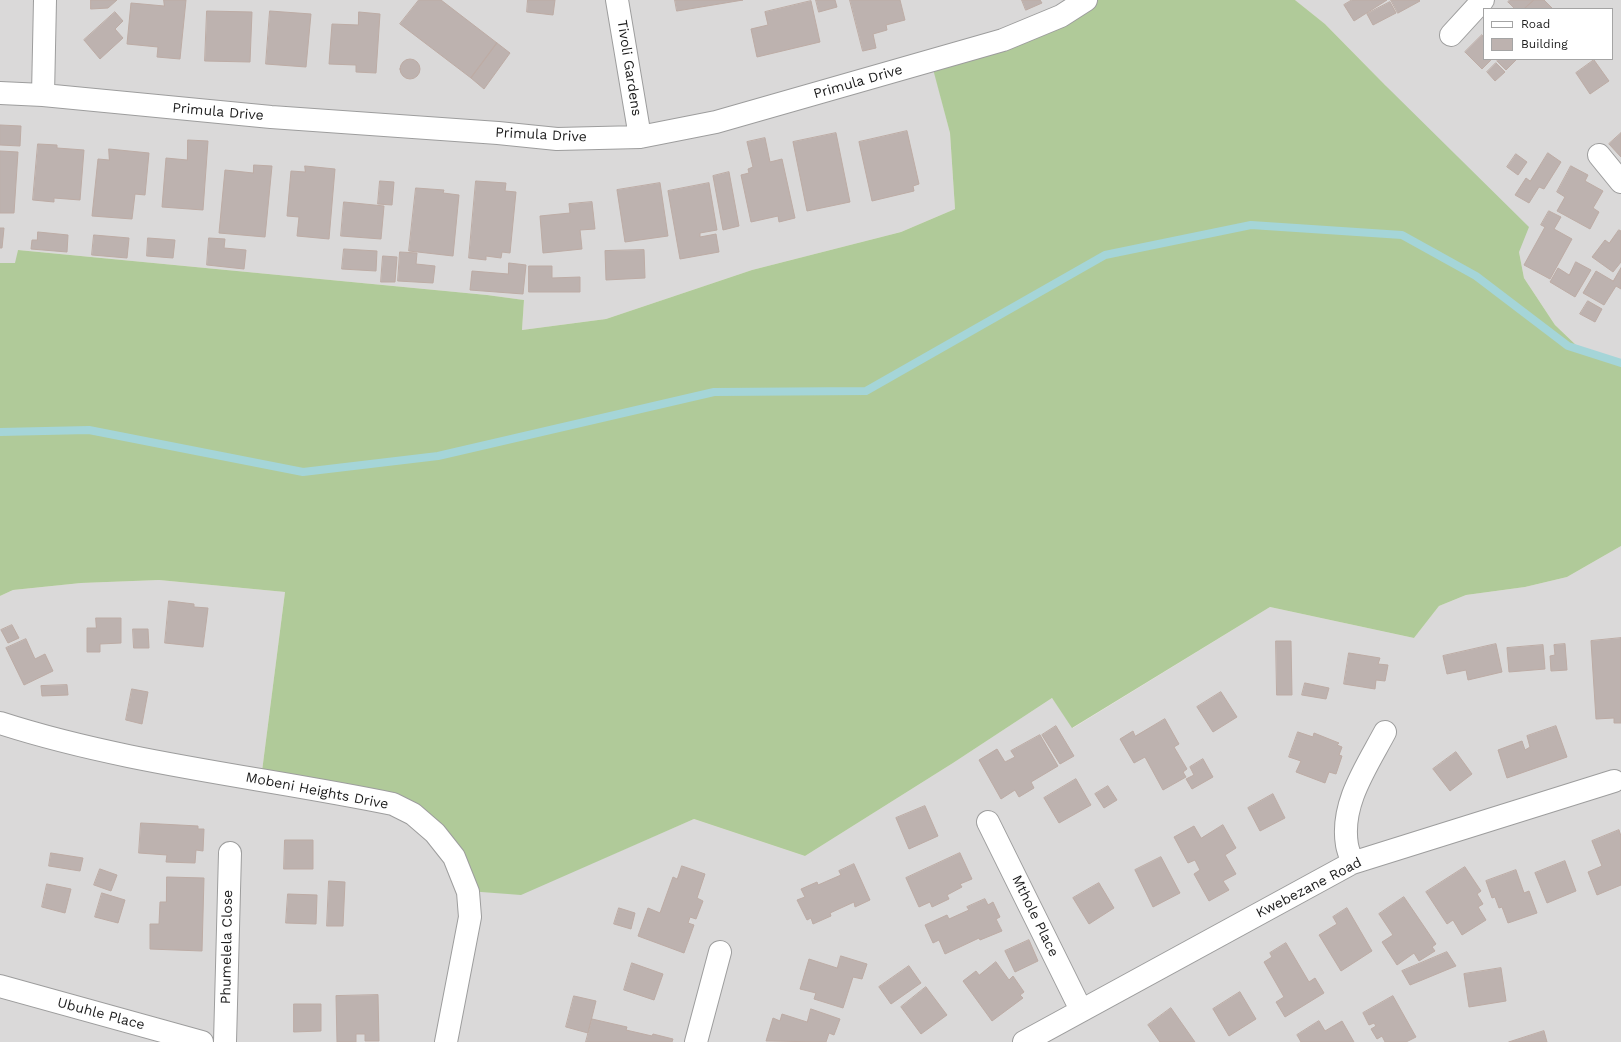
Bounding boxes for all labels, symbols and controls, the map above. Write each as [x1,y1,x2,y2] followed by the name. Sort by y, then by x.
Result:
[1483,8,1613,60] legend
[1521,17,1550,31] text: Road
[613,19,645,117] street label: Tivoli Gardens
[1521,37,1568,51] text: Building
[812,61,904,103] street label: Primula Drive
[172,100,264,124] street label: Primula Drive
[495,124,587,146] street label: Primula Drive
[244,769,390,813] street label: Mobeni Heights Drive
[1253,854,1365,922] street label: Kwebezane Road
[1008,872,1062,960] street label: Mthole Place
[218,890,236,1004] street label: Phumelela Close
[55,994,147,1034] street label: Ubuhle Place

